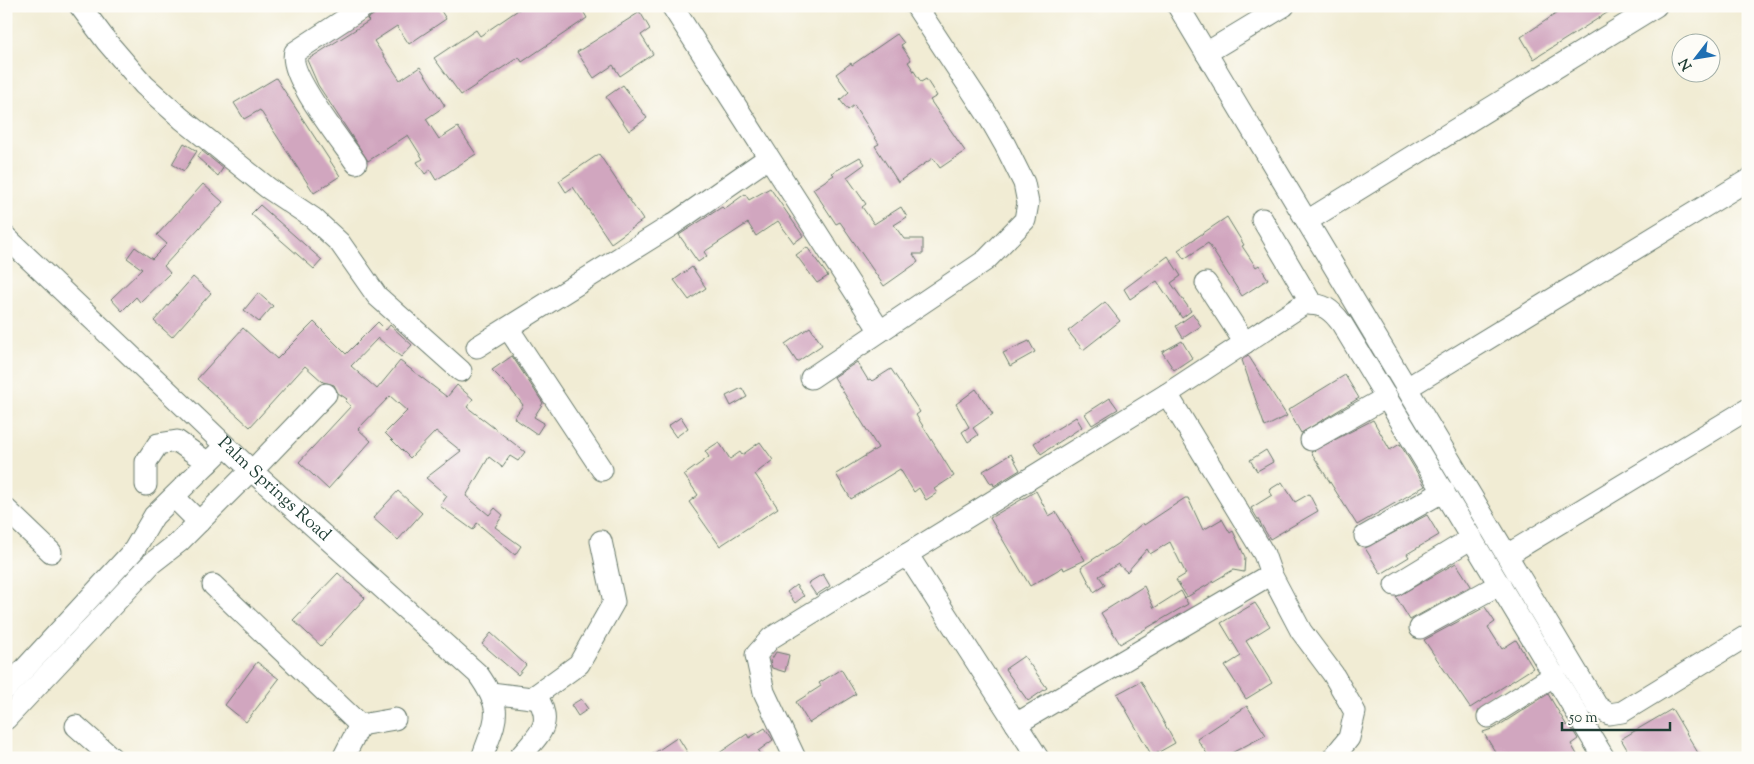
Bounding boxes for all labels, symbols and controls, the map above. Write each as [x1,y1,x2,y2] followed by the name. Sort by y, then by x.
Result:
[1672,32,1722,82] north arrow
[1675,54,1698,74] text: N
[211,431,336,548] street label: Palm Springs Road
[1562,699,1669,731] scale bar
[1568,708,1598,729] text: 50 m

